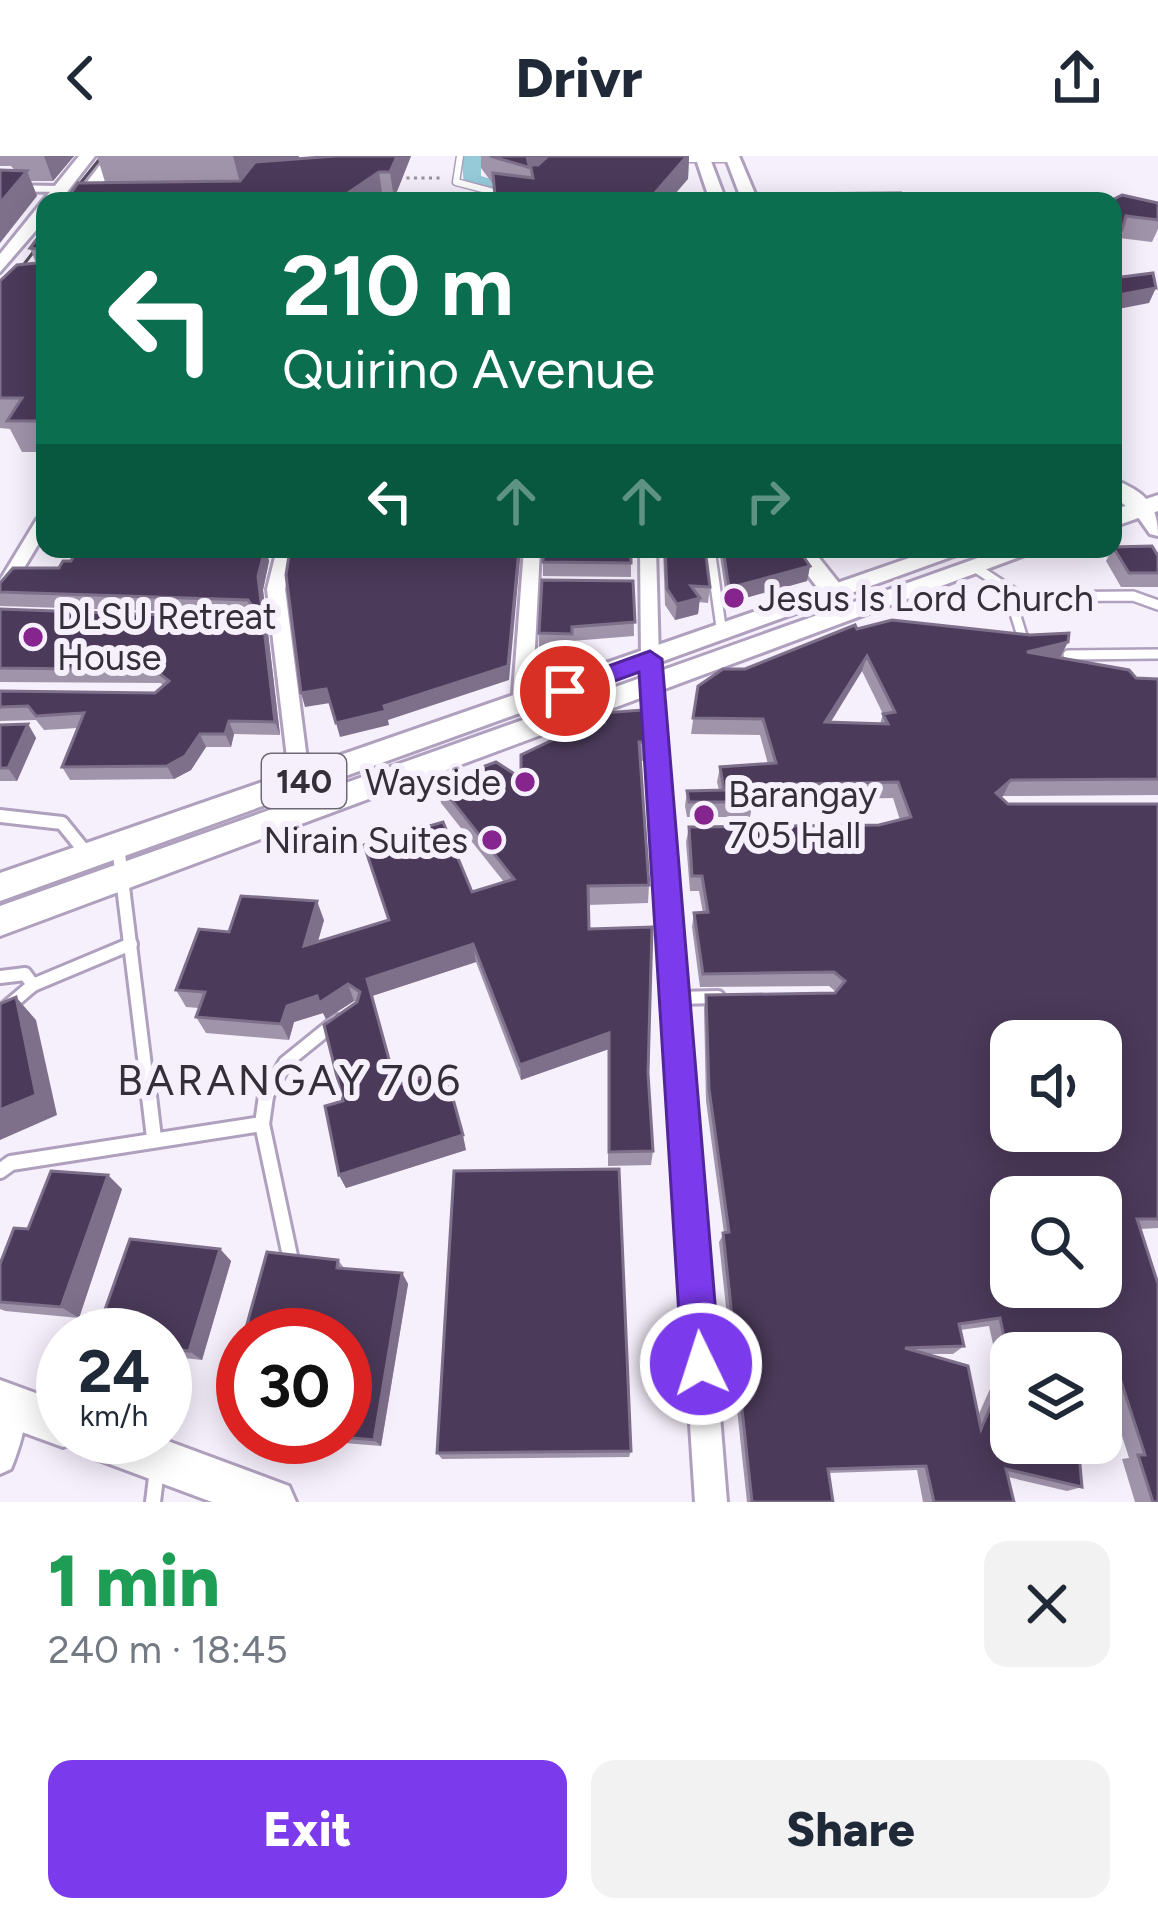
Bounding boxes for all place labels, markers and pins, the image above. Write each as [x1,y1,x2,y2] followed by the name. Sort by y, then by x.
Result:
[758,577,1094,620] place label: Jesus Is Lord Church
[721,585,747,611] marker: Jesus Is Lord Church
[57,595,277,679] place label: DLSU Retreat House
[20,624,46,650] marker: DLSU Retreat House
[514,640,616,742] pin
[365,761,501,804] place label: Wayside
[512,769,538,795] marker: Wayside
[728,773,877,857] place label: Barangay 705 Hall
[691,802,717,828] marker: Barangay 705 Hall
[263,819,468,862] place label: Nirain Suites
[479,827,505,853] marker: Nirain Suites

